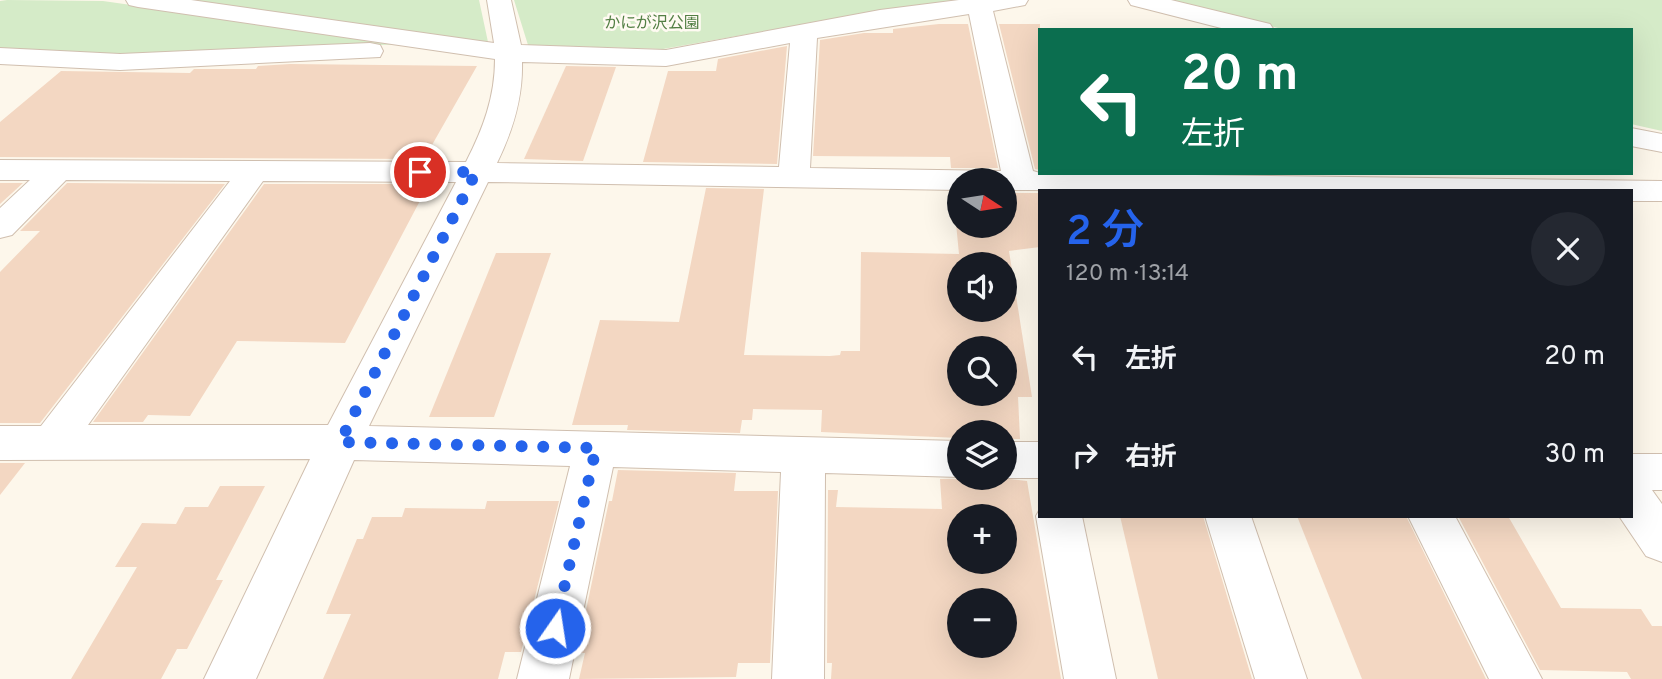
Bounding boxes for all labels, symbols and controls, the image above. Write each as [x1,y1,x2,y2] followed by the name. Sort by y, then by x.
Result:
[604,14,700,34] park label: かにが沢公園
[1181,46,1298,108] text: 20 m
[1066,56,1157,147] icon: left
[1181,116,1245,156] text: 左折
[390,142,450,202] pin
[401,153,439,191] icon: arrive
[947,168,1017,238] north arrow
[947,168,1017,658] map controls
[1066,207,1144,260] text: 2 分
[1531,212,1605,286] button: close
[947,252,1017,322] button: sound
[1066,260,1189,289] text: 120 m · 13:14
[947,336,1017,406] button: search
[1066,338,1104,376] icon: left
[1544,341,1605,374] text: 20 m
[1125,344,1177,377] text: 左折
[947,420,1017,490] button: layers
[1066,436,1104,474] icon: right
[1545,439,1605,472] text: 30 m
[1125,442,1177,475] text: 右折
[947,504,1017,574] button: +
[947,588,1017,658] button: −
[518,591,592,665] position arrow

